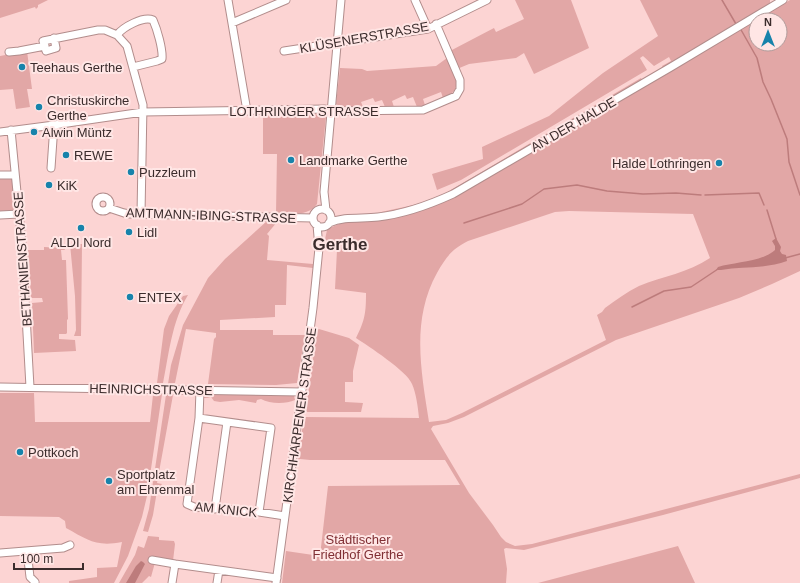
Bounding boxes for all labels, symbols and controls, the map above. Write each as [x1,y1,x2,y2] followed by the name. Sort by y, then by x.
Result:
[748,12,788,52] north arrow
[764,16,772,28] text: N
[298,19,430,56] street label: KLÜSENERSTRASSE
[30,60,123,75] place label: Teehaus Gerthe
[17,62,27,72] marker: Teehaus Gerthe
[47,93,129,123] place label: Christuskirche Gerthe
[528,94,619,155] street label: AN DER HALDE
[34,102,44,112] marker: Christuskirche Gerthe
[229,104,379,119] street label: LOTHRINGER STRASSE
[42,125,112,140] place label: Alwin Müntz
[29,127,39,137] marker: Alwin Müntz
[74,148,113,163] place label: REWE
[61,150,71,160] marker: REWE
[299,153,407,168] place label: Landmarke Gerthe
[286,155,296,165] marker: Landmarke Gerthe
[612,156,711,171] place label: Halde Lothringen
[714,158,724,168] marker: Halde Lothringen
[139,165,196,180] place label: Puzzleum
[126,167,136,177] marker: Puzzleum
[57,178,78,193] place label: KiK
[44,180,54,190] marker: KiK
[10,191,35,327] street label: BETHANIENSTRASSE
[126,205,297,226] street label: AMTMANN-IBING-STRASSE
[76,223,86,233] marker: ALDI Nord
[137,225,157,240] place label: Lidl
[124,227,134,237] marker: Lidl
[51,235,111,250] place label: ALDI Nord
[313,235,367,254] district label: Gerthe
[138,290,182,305] place label: ENTEX
[125,292,135,302] marker: ENTEX
[280,326,319,504] street label: KIRCHHARPENER STRASSE
[89,381,213,398] street label: HEINRICHSTRASSE
[28,445,79,460] place label: Pottkoch
[15,447,25,457] marker: Pottkoch
[117,467,194,497] place label: Sportplatz am Ehrenmal
[104,476,114,486] marker: Sportplatz am Ehrenmal
[194,499,258,520] street label: AM KNICK
[312,532,404,562] park label: Städtischer Friedhof Gerthe
[14,545,83,571] scale bar
[20,552,53,566] text: 100 m

